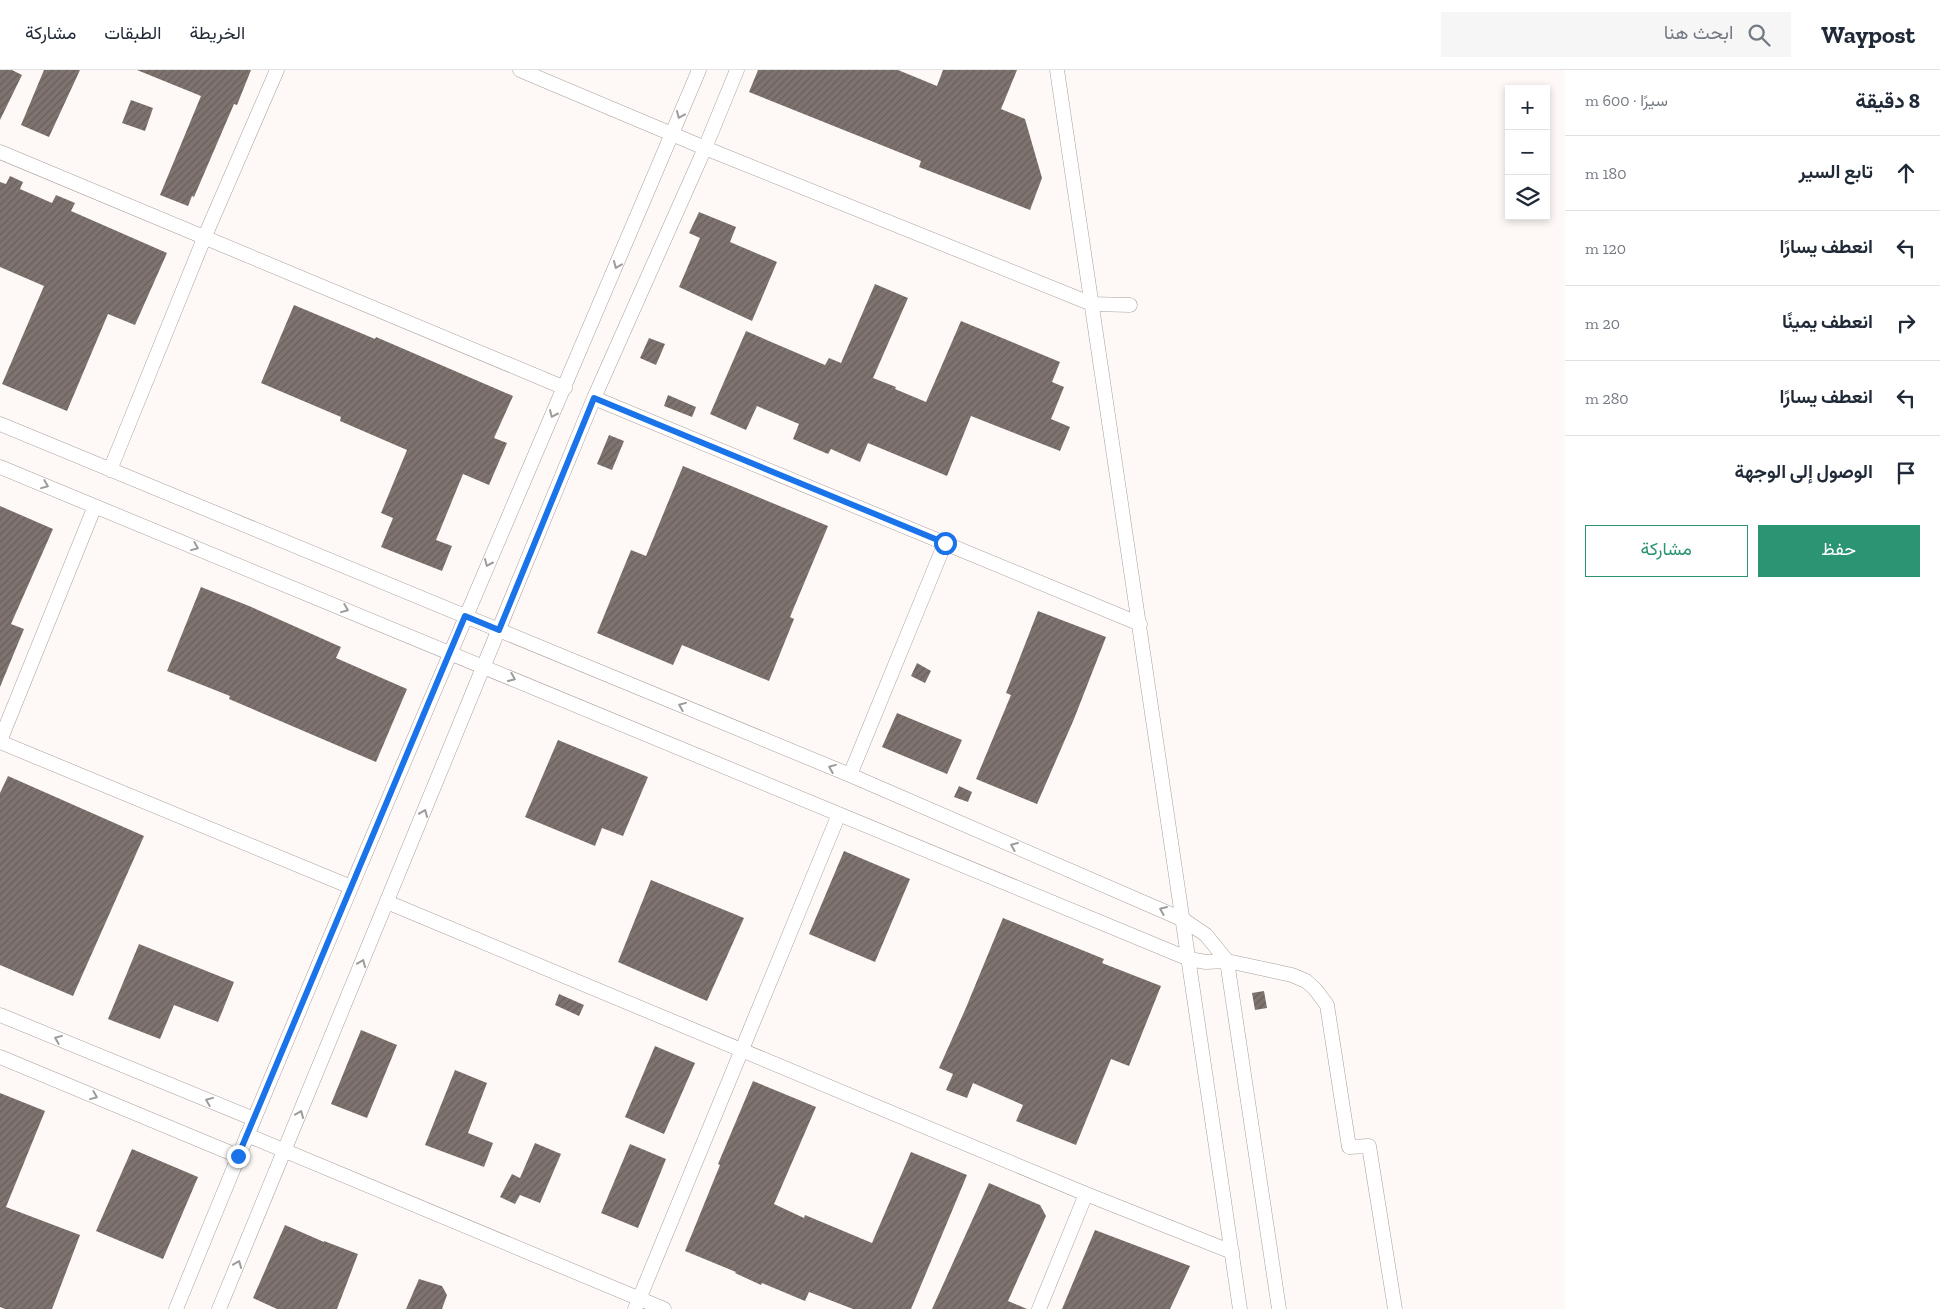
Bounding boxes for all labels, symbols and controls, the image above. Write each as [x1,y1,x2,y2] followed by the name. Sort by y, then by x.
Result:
[1441,12,1791,57] search box
[1821,20,1915,49] text: Waypost
[1664,21,1733,44] text: ابحث هنا
[1745,21,1773,49] icon: search
[25,22,76,44] text: مشاركة
[104,22,161,44] text: الطبقات
[189,22,245,44] text: الخريطة
[1505,85,1550,220] map controls
[1505,85,1550,130] button: +
[1855,88,1920,113] text: 8 دقيقة
[1585,91,1668,110] text: سيرًا · 600 m
[675,110,686,119] one-way arrow
[1505,130,1550,175] button: −
[1892,159,1920,187] icon: ahead
[1799,160,1873,183] text: تابع السير
[1585,164,1626,183] text: 180 m
[1505,175,1550,220] button: layers
[1892,234,1920,262] icon: left
[1780,235,1873,258] text: انعطف يسارًا
[1585,239,1626,258] text: 120 m
[612,260,623,269] one-way arrow
[1892,309,1920,337] icon: right
[1782,310,1873,333] text: انعطف يمينًا
[1585,314,1620,333] text: 20 m
[1892,384,1920,412] icon: left
[1780,385,1873,408] text: انعطف يسارًا
[1585,389,1629,408] text: 280 m
[548,409,559,418] one-way arrow
[1892,459,1920,487] icon: arrive
[1735,460,1873,483] text: الوصول إلى الوجهة
[40,479,49,490] one-way arrow
[1585,525,1748,577] button: مشاركة
[1758,525,1920,577] button: حفظ
[934,532,957,555] route start
[190,541,199,552] one-way arrow
[484,558,495,567] one-way arrow
[340,603,349,614] one-way arrow
[507,672,516,683] one-way arrow
[678,702,687,712] one-way arrow
[828,764,837,774] one-way arrow
[417,809,428,818] one-way arrow
[1010,841,1018,851] one-way arrow
[1159,906,1168,917] one-way arrow
[355,959,366,968] one-way arrow
[54,1034,63,1045] one-way arrow
[89,1090,97,1100] one-way arrow
[205,1096,213,1106] one-way arrow
[294,1110,304,1119] one-way arrow
[227,1145,250,1168] route end
[232,1260,242,1269] one-way arrow

